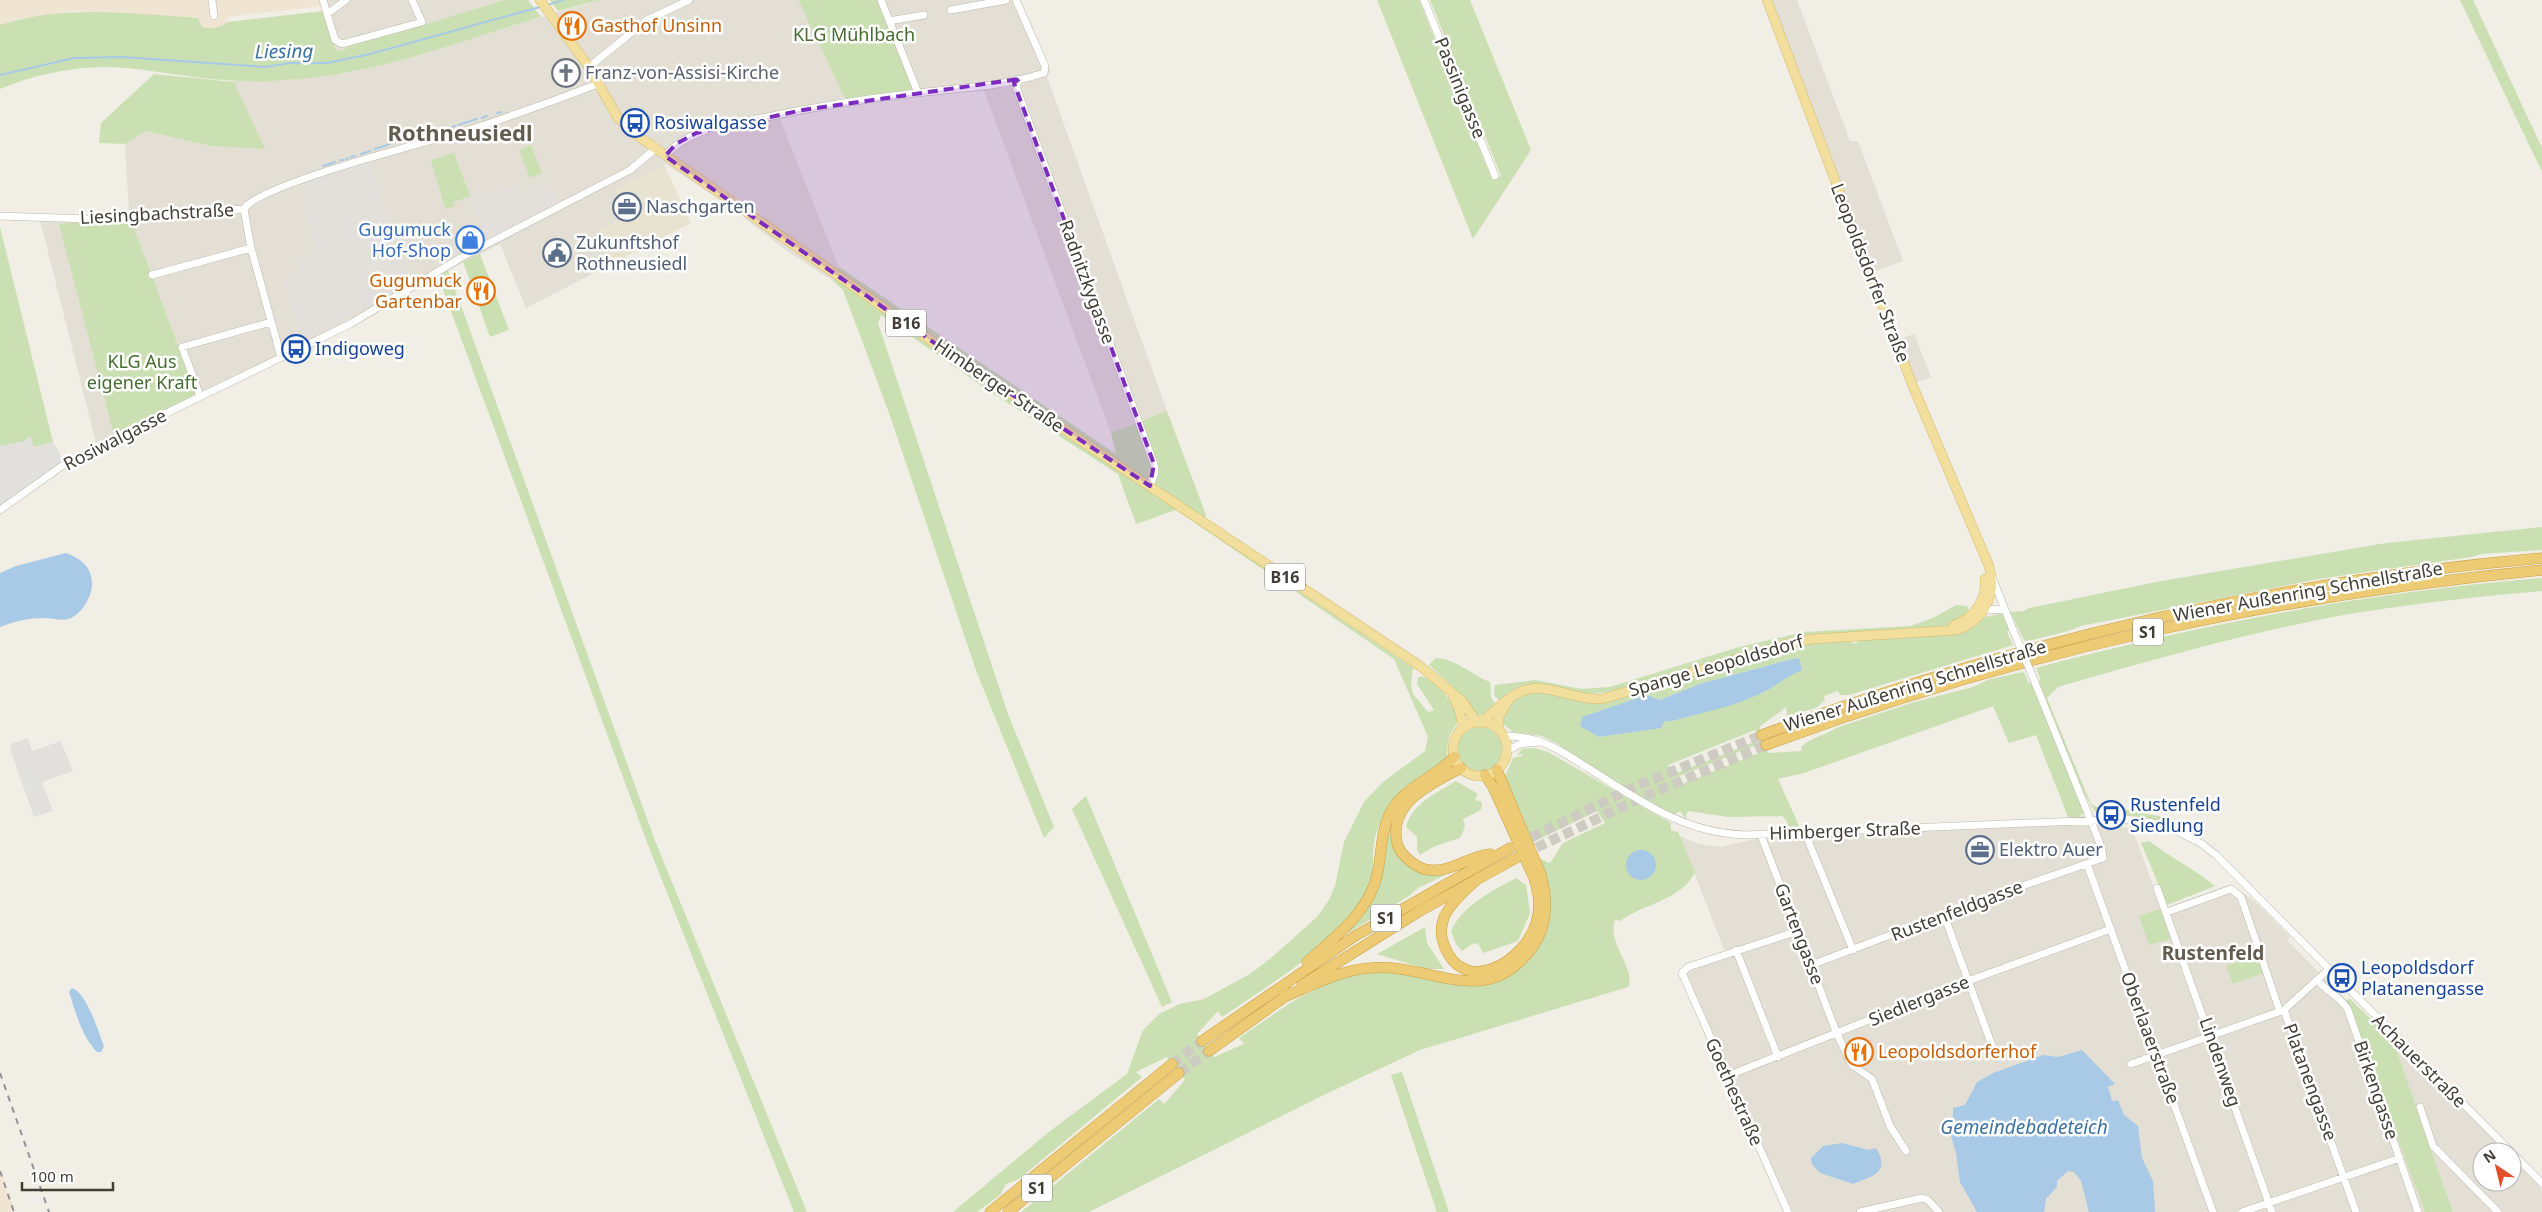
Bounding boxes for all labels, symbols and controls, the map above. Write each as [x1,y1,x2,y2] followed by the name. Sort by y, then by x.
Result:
[557,11,587,41] restaurant icon: Gasthof Unsinn
[591,13,722,37] place label: Gasthof Unsinn
[793,22,915,46] park label: KLG Mühlbach
[1430,33,1492,142] street label: Passinigasse
[254,37,314,65] water label: Liesing
[551,58,581,88] church icon: Franz-von-Assisi-Kirche
[585,60,779,84] place label: Franz-von-Assisi-Kirche
[620,108,650,138] bus stop icon: Rosiwalgasse
[654,110,767,134] place label: Rosiwalgasse
[388,117,532,147] district label: Rothneusiedl
[1826,180,1916,365] street label: Leopoldsdorfer Straße
[612,192,642,222] office icon: Naschgarten
[646,194,755,218] place label: Naschgarten
[79,197,235,229] street label: Liesingbachstraße
[1054,216,1122,347] street label: Radnitzkygasse
[358,217,451,262] place label: Gugumuck Hof-Shop
[455,225,485,255] shop icon: Gugumuck Hof-Shop
[576,230,687,275] place label: Zukunftshof Rothneusiedl
[542,238,572,268] public building icon: Zukunftshof Rothneusiedl
[369,268,463,313] place label: Gugumuck Gartenbar
[466,276,496,306] restaurant icon: Gugumuck Gartenbar
[886,309,926,336] road number: B16
[930,333,1069,438] street label: Himberger Straße
[281,334,311,364] bus stop icon: Indigoweg
[315,336,405,360] place label: Indigoweg
[87,349,198,394] park label: KLG Aus eigener Kraft
[59,403,170,475] street label: Rosiwalgasse
[2171,555,2444,627] street label: Wiener Außenring Schnellstraße
[1265,564,1305,590] road number: B16
[2133,618,2163,646] road number: S1
[1626,628,1807,701] street label: Spange Leopoldsdorf
[1781,634,2049,736] street label: Wiener Außenring Schnellstraße
[2130,792,2221,837] place label: Rustenfeld Siedlung
[2096,800,2126,830] bus stop icon: Rustenfeld Siedlung
[1769,815,1921,845] street label: Himberger Straße
[1965,835,1995,865] office icon: Elektro Auer
[1999,837,2103,861] place label: Elektro Auer
[1887,874,2026,946] street label: Rustenfeldgasse
[1770,879,1830,988] street label: Gartengasse
[1371,904,1401,931] road number: S1
[2162,940,2264,966] district label: Rustenfeld
[2361,955,2484,1000] place label: Leopoldsdorf Platanengasse
[2327,963,2357,993] bus stop icon: Leopoldsdorf Platanengasse
[2116,968,2186,1107] street label: Oberlaaerstraße
[1865,969,1972,1031] street label: Siedlergasse
[2367,1008,2472,1113] street label: Achauerstraße
[2194,1014,2247,1110] street label: Lindenweg
[2279,1020,2343,1144] street label: Platanengasse
[1700,1034,1769,1149] street label: Goethestraße
[1844,1037,1874,1067] restaurant icon: Leopoldsdorferhof
[2349,1037,2405,1142] street label: Birkengasse
[1878,1039,2037,1063] place label: Leopoldsdorferhof
[1940,1114,2108,1140] water label: Gemeindebadeteich
[2472,1142,2522,1192] north arrow
[2479,1145,2499,1167] text: N
[22,1160,114,1192] scale bar
[30,1166,74,1186] text: 100 m
[1022,1174,1052,1202] road number: S1

